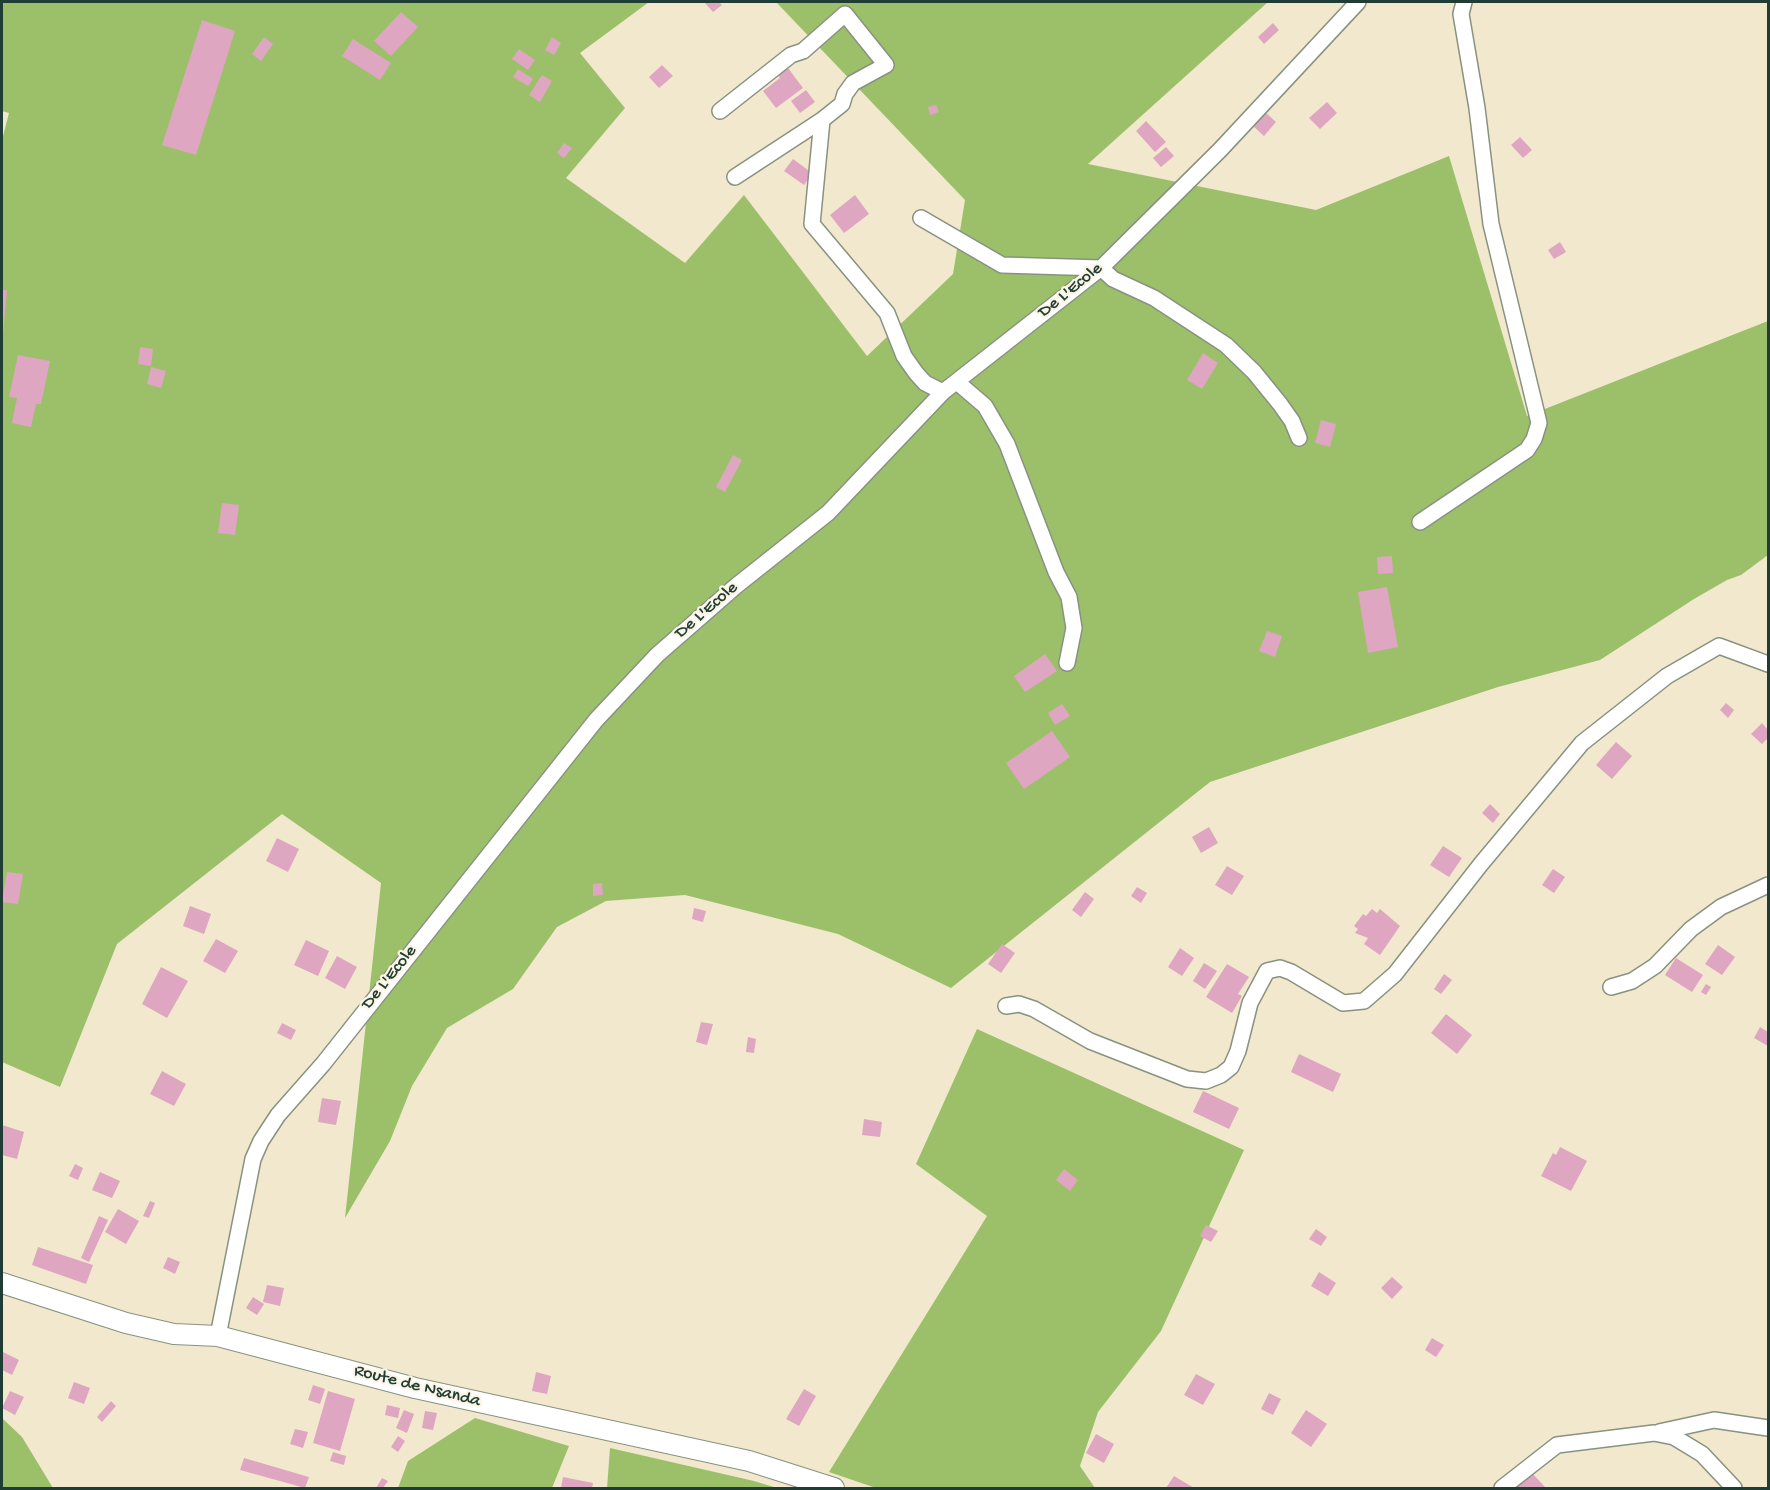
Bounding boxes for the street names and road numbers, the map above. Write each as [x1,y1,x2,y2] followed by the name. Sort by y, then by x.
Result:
[1035,259,1107,323] street label: De L'Ecole
[671,578,743,644] street label: De L'Ecole
[358,942,422,1014] street label: De L'Ecole
[351,1361,483,1413] street label: Route de Nsanda

